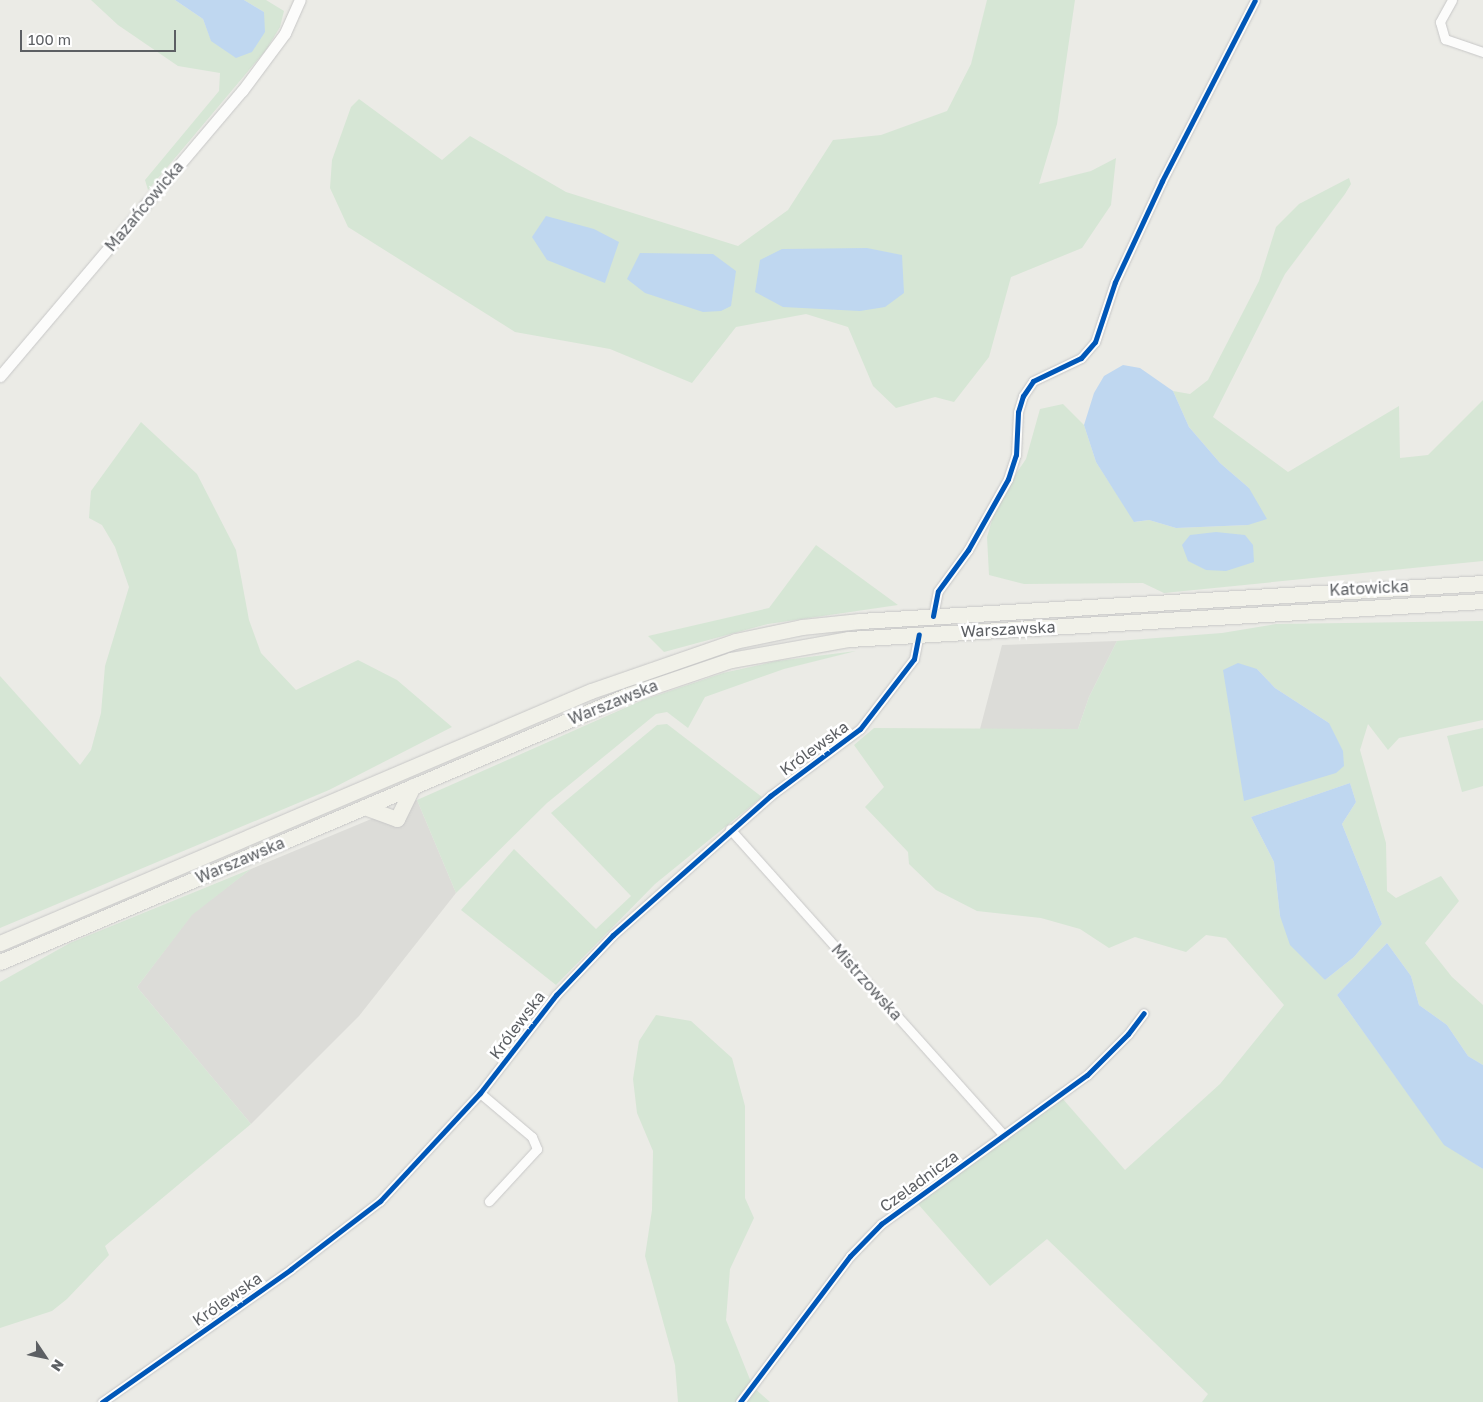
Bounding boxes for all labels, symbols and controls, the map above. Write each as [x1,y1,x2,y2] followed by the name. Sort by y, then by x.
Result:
[22,20,179,52] scale bar
[28,30,71,48] text: 100 m
[101,157,187,255] street label: Mazańcowicka
[1329,576,1409,600] street label: Katowicka
[960,617,1056,641] street label: Warszawska
[565,675,661,729] street label: Warszawska
[776,717,852,779] street label: Królewska
[193,833,287,887] street label: Warszawska
[828,940,906,1024] street label: Mistrzowska
[485,987,549,1063] street label: Królewska
[876,1146,962,1216] street label: Czeladnicza
[189,1268,265,1330] street label: Królewska
[20,1332,70,1382] north arrow
[48,1356,68,1375] text: N

